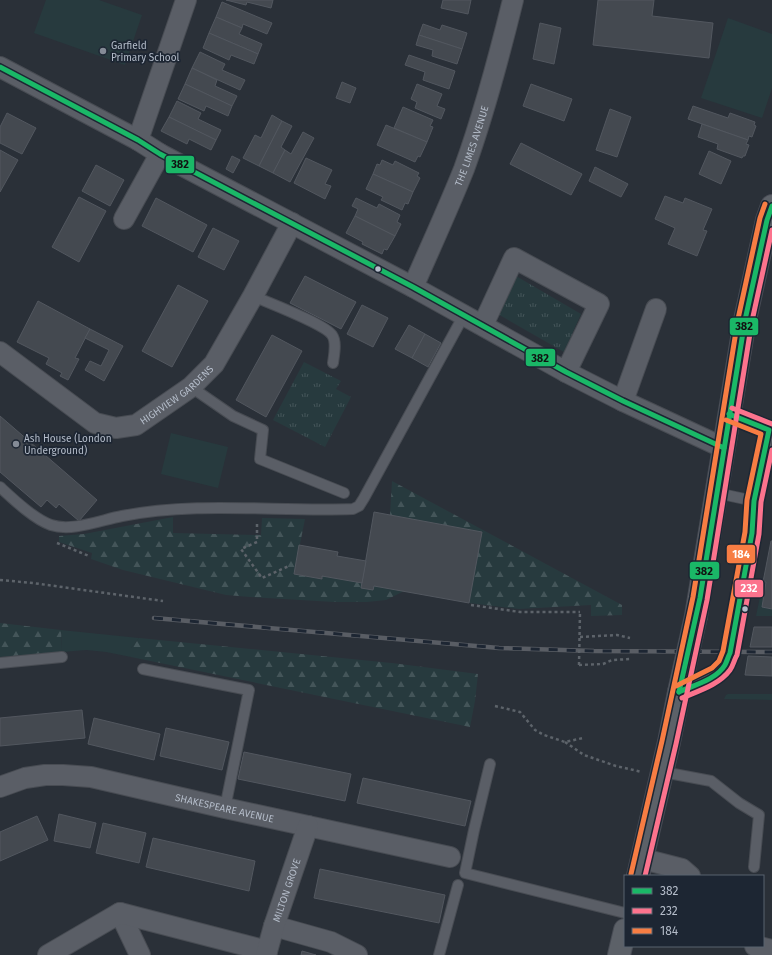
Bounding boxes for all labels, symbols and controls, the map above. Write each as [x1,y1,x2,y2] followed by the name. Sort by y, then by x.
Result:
[111,40,179,64] place label: Garfield Primary School
[98,46,108,56] marker: Garfield Primary School
[453,104,492,188] street label: THE LIMES AVENUE
[165,155,195,174] line badge: 382
[170,158,189,171] text: 382
[373,264,383,274] unlabelled marker
[729,317,759,336] line badge: 382
[734,320,753,333] text: 382
[525,348,556,367] line badge: 382
[530,352,549,365] text: 382
[138,363,217,428] street label: HIGHVIEW GARDENS
[24,432,112,457] place label: Ash House (London Underground)
[11,439,21,449] marker: Ash House (London Underground)
[726,544,756,564] line badge: 184
[732,548,750,561] text: 184
[689,561,720,580] line badge: 382
[694,565,713,578] text: 382
[734,579,764,598] line badge: 232
[741,582,758,595] text: 232
[740,604,750,614] unlabelled marker
[174,792,275,825] street label: SHAKESPEARE AVENUE
[271,857,303,924] street label: MILTON GROVE
[624,875,764,947] legend
[660,884,678,898] text: 382
[660,904,678,918] text: 232
[660,924,679,938] text: 184

